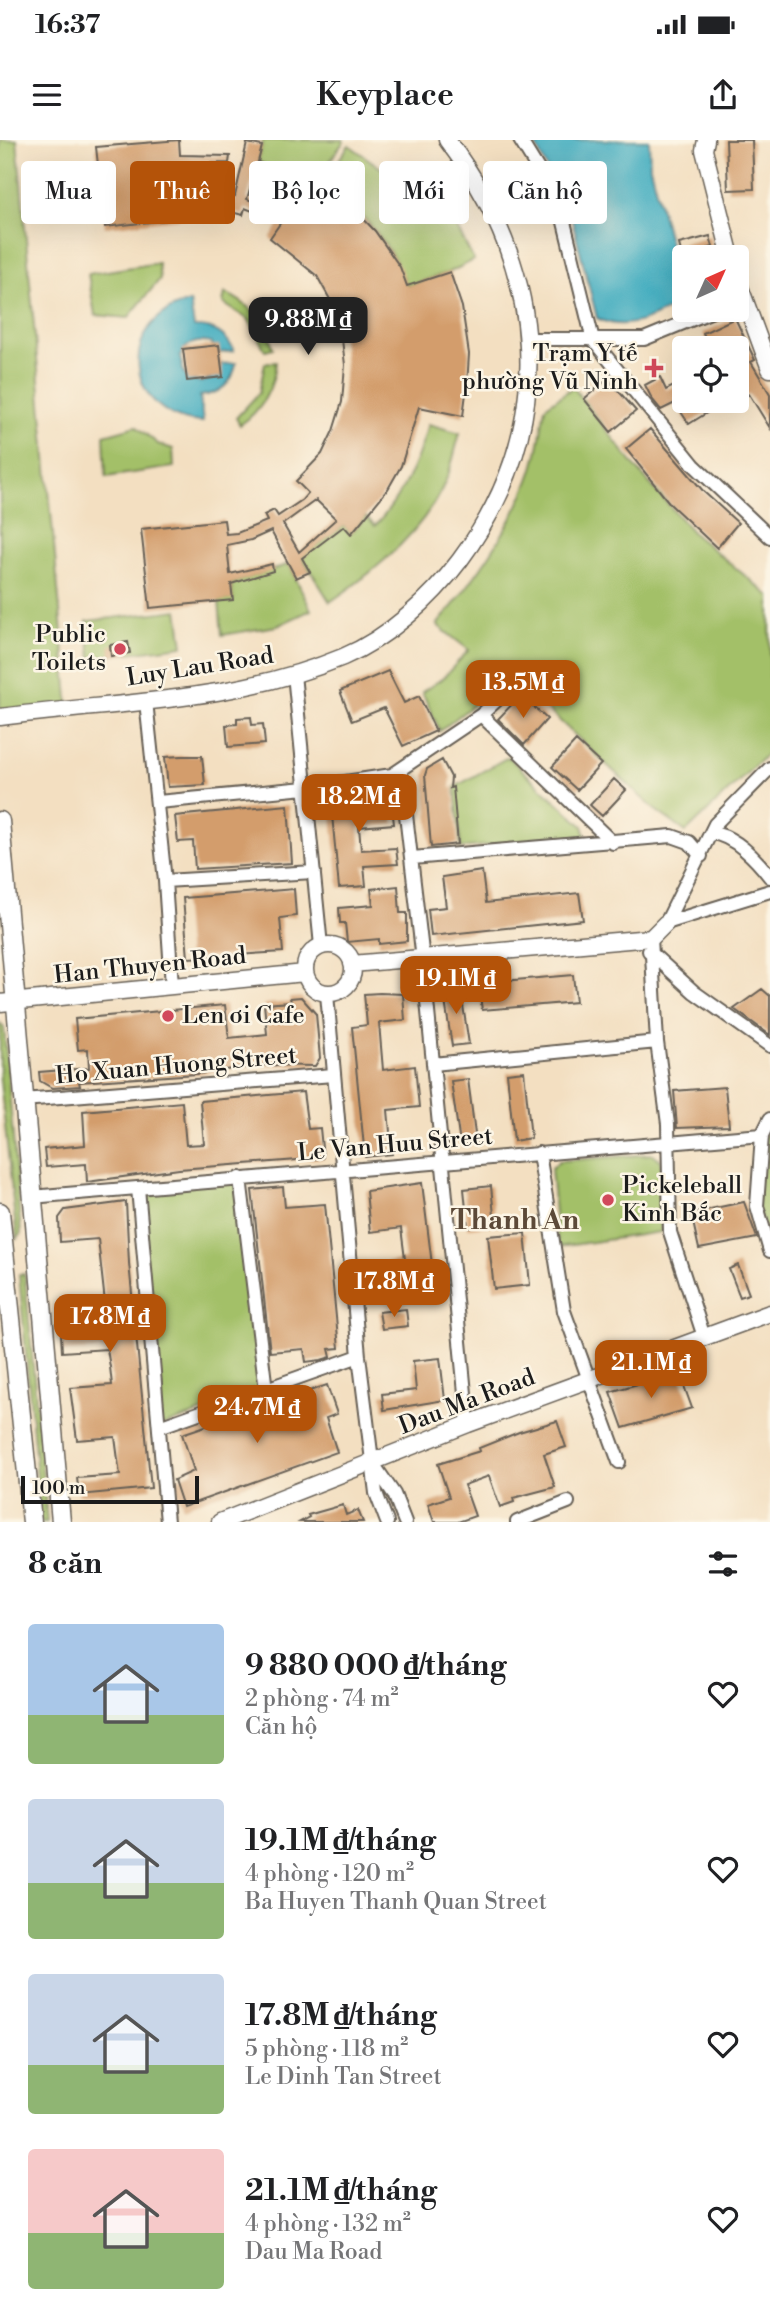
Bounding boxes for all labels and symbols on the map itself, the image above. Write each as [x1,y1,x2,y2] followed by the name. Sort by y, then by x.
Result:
[672,245,749,322] north arrow
[243,298,373,357] pin: 9.88M ₫
[462,339,638,397] place label: Trạm Y tế phường Vũ Ninh
[644,358,664,378] marker: Trạm Y tế phường Vũ Ninh
[32,620,106,678] place label: Public Toilets
[112,641,128,657] marker: Public Toilets
[124,641,276,693] street label: Luy Lau Road
[458,660,588,720] pin: 13.5M ₫
[294,774,424,834] pin: 18.2M ₫
[52,941,248,991] street label: Han Thuyen Road
[391,956,521,1016] pin: 19.1M ₫
[182,1001,305,1031] place label: Len ơi Cafe
[160,1008,176,1024] marker: Len ơi Cafe
[54,1040,298,1091] street label: Ho Xuan Huong Street
[296,1121,495,1168] street label: Le Van Huu Street
[622,1171,742,1229] place label: Pickeleball Kinh Bắc
[600,1192,616,1208] marker: Pickeleball Kinh Bắc
[451,1203,579,1238] district label: Thanh An
[329,1260,459,1319] pin: 17.8M ₫
[45,1294,175,1354] pin: 17.8M ₫
[586,1340,716,1400] pin: 21.1M ₫
[395,1362,540,1442] street label: Dau Ma Road
[192,1386,322,1445] pin: 24.7M ₫
[21,1473,200,1505] scale bar

